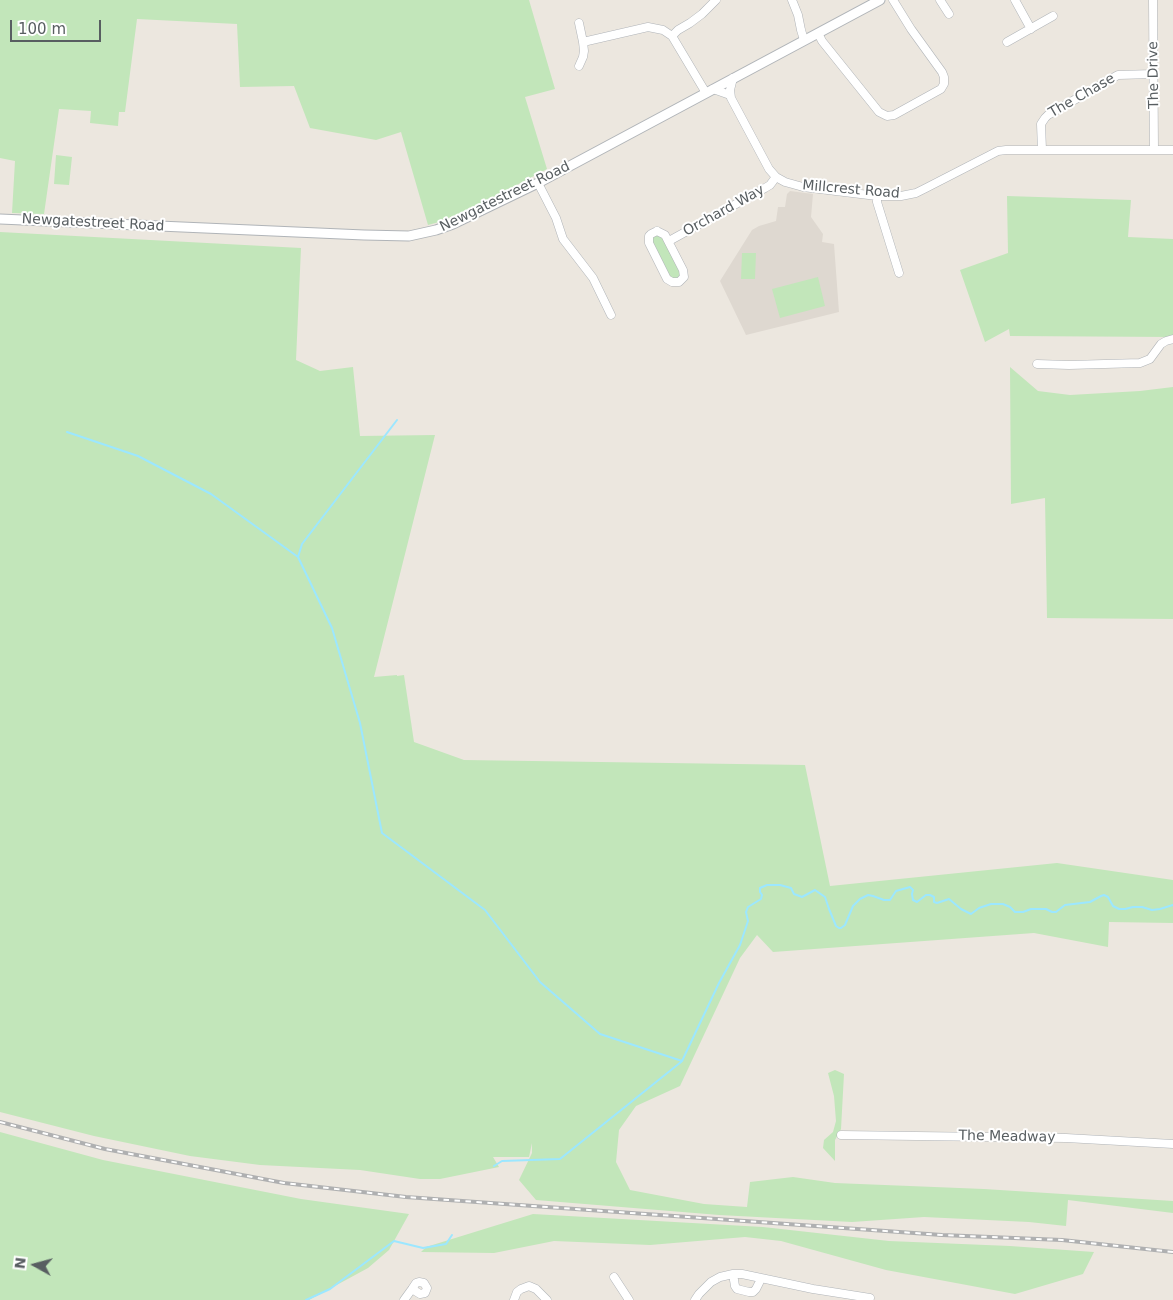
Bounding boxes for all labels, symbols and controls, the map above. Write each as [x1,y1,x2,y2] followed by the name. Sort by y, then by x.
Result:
[12,10,104,42] scale bar
[18,20,66,38] text: 100 m
[1145,41,1163,109] street label: The Drive
[1046,70,1118,122] street label: The Chase
[437,158,573,236] street label: Newgatestreet Road
[802,177,900,203] street label: Millcrest Road
[680,182,768,240] street label: Orchard Way
[21,211,165,235] street label: Newgatestreet Road
[958,1128,1056,1146] street label: The Meadway
[10,1240,60,1290] north arrow
[11,1256,29,1270] text: N

